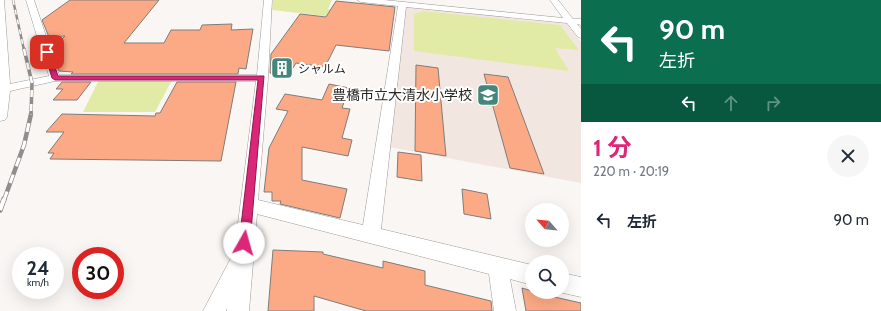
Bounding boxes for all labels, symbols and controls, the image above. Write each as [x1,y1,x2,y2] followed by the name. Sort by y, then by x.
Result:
[659,12,725,46] text: 90 m
[593,16,645,68] icon: left
[30,35,64,69] pin
[36,41,58,63] icon: arrive
[659,50,695,72] text: 左折
[269,55,295,81] building icon: シャルム
[298,61,346,76] place label: シャルム
[475,82,501,108] school or university icon: 豊橋市立大清水小学校
[332,86,472,104] place label: 豊橋市立大清水小学校
[678,92,700,114] icon: left
[720,92,742,114] icon: ahead
[762,92,784,114] icon: right
[593,133,631,162] text: 1 分
[827,135,869,177] button: close
[593,163,669,179] text: 220 m · 20:19
[525,203,569,247] north arrow
[525,203,569,299] map controls
[593,209,615,231] icon: left
[833,211,869,229] text: 90 m
[627,213,657,231] text: 左折
[223,222,265,264] position arrow
[72,247,124,299] speed limit sign: 30
[525,255,569,299] button: search
[27,256,50,280] text: 24
[27,276,49,289] text: km/h

